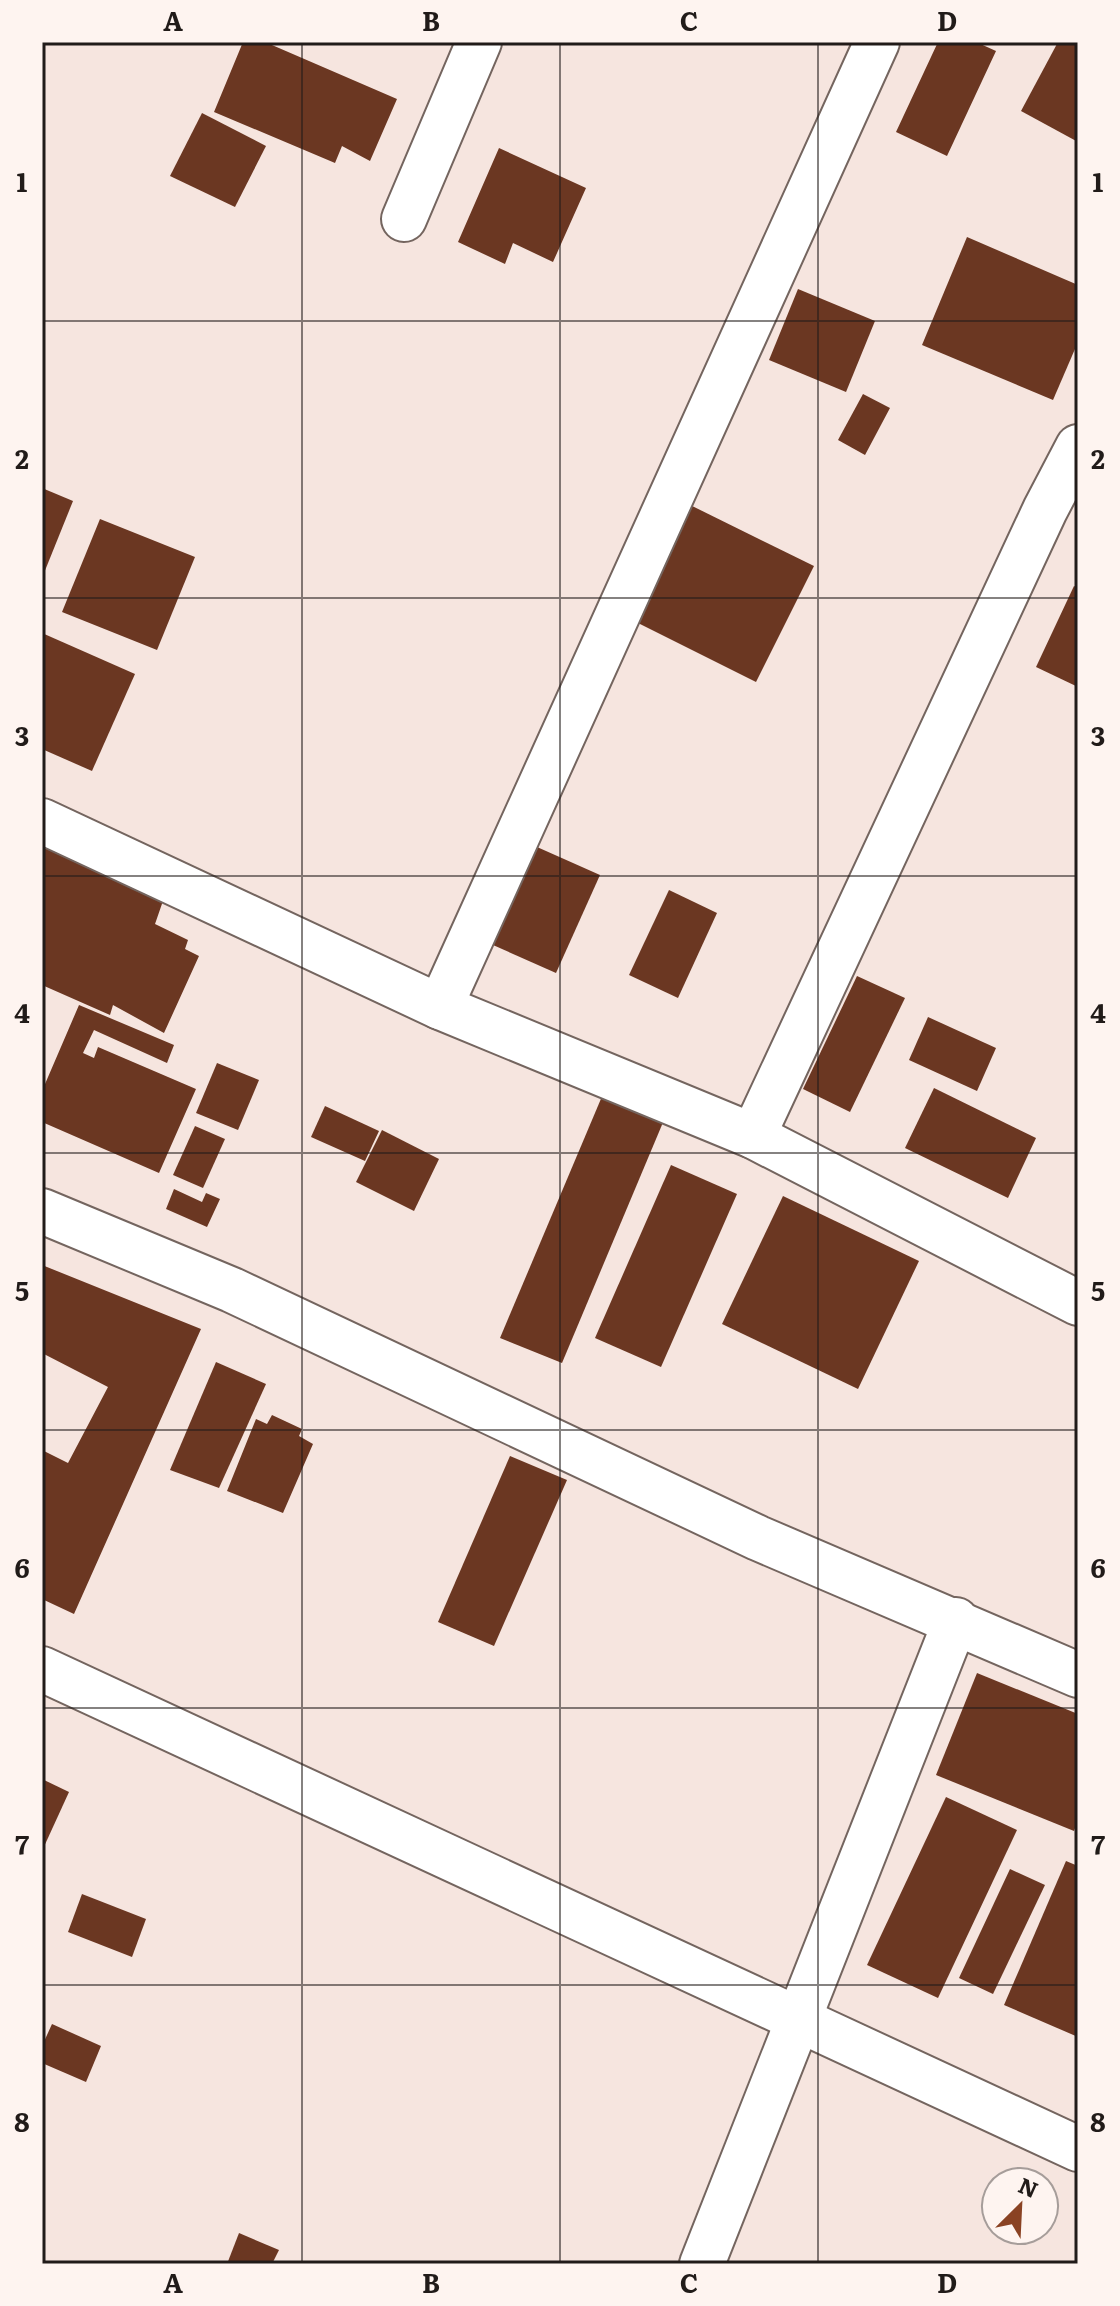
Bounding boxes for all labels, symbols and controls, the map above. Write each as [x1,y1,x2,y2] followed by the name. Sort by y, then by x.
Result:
[163,0,183,39] text: A
[422,0,440,39] text: B
[680,0,698,39] text: C
[937,0,957,39] text: D
[17,161,28,200] text: 1
[1093,161,1104,200] text: 1
[15,438,29,477] text: 2
[1091,438,1105,477] text: 2
[15,715,29,754] text: 3
[1091,715,1105,754] text: 3
[14,992,30,1031] text: 4
[1090,992,1106,1031] text: 4
[15,1270,29,1309] text: 5
[1091,1270,1105,1309] text: 5
[14,1547,30,1586] text: 6
[1090,1547,1106,1586] text: 6
[15,1824,29,1863] text: 7
[1091,1824,1105,1863] text: 7
[14,2101,30,2140] text: 8
[1090,2101,1106,2140] text: 8
[980,2166,1060,2246] north arrow
[1014,2168,1044,2205] text: N
[163,2262,183,2301] text: A
[422,2262,440,2301] text: B
[680,2262,698,2301] text: C
[937,2262,957,2301] text: D

